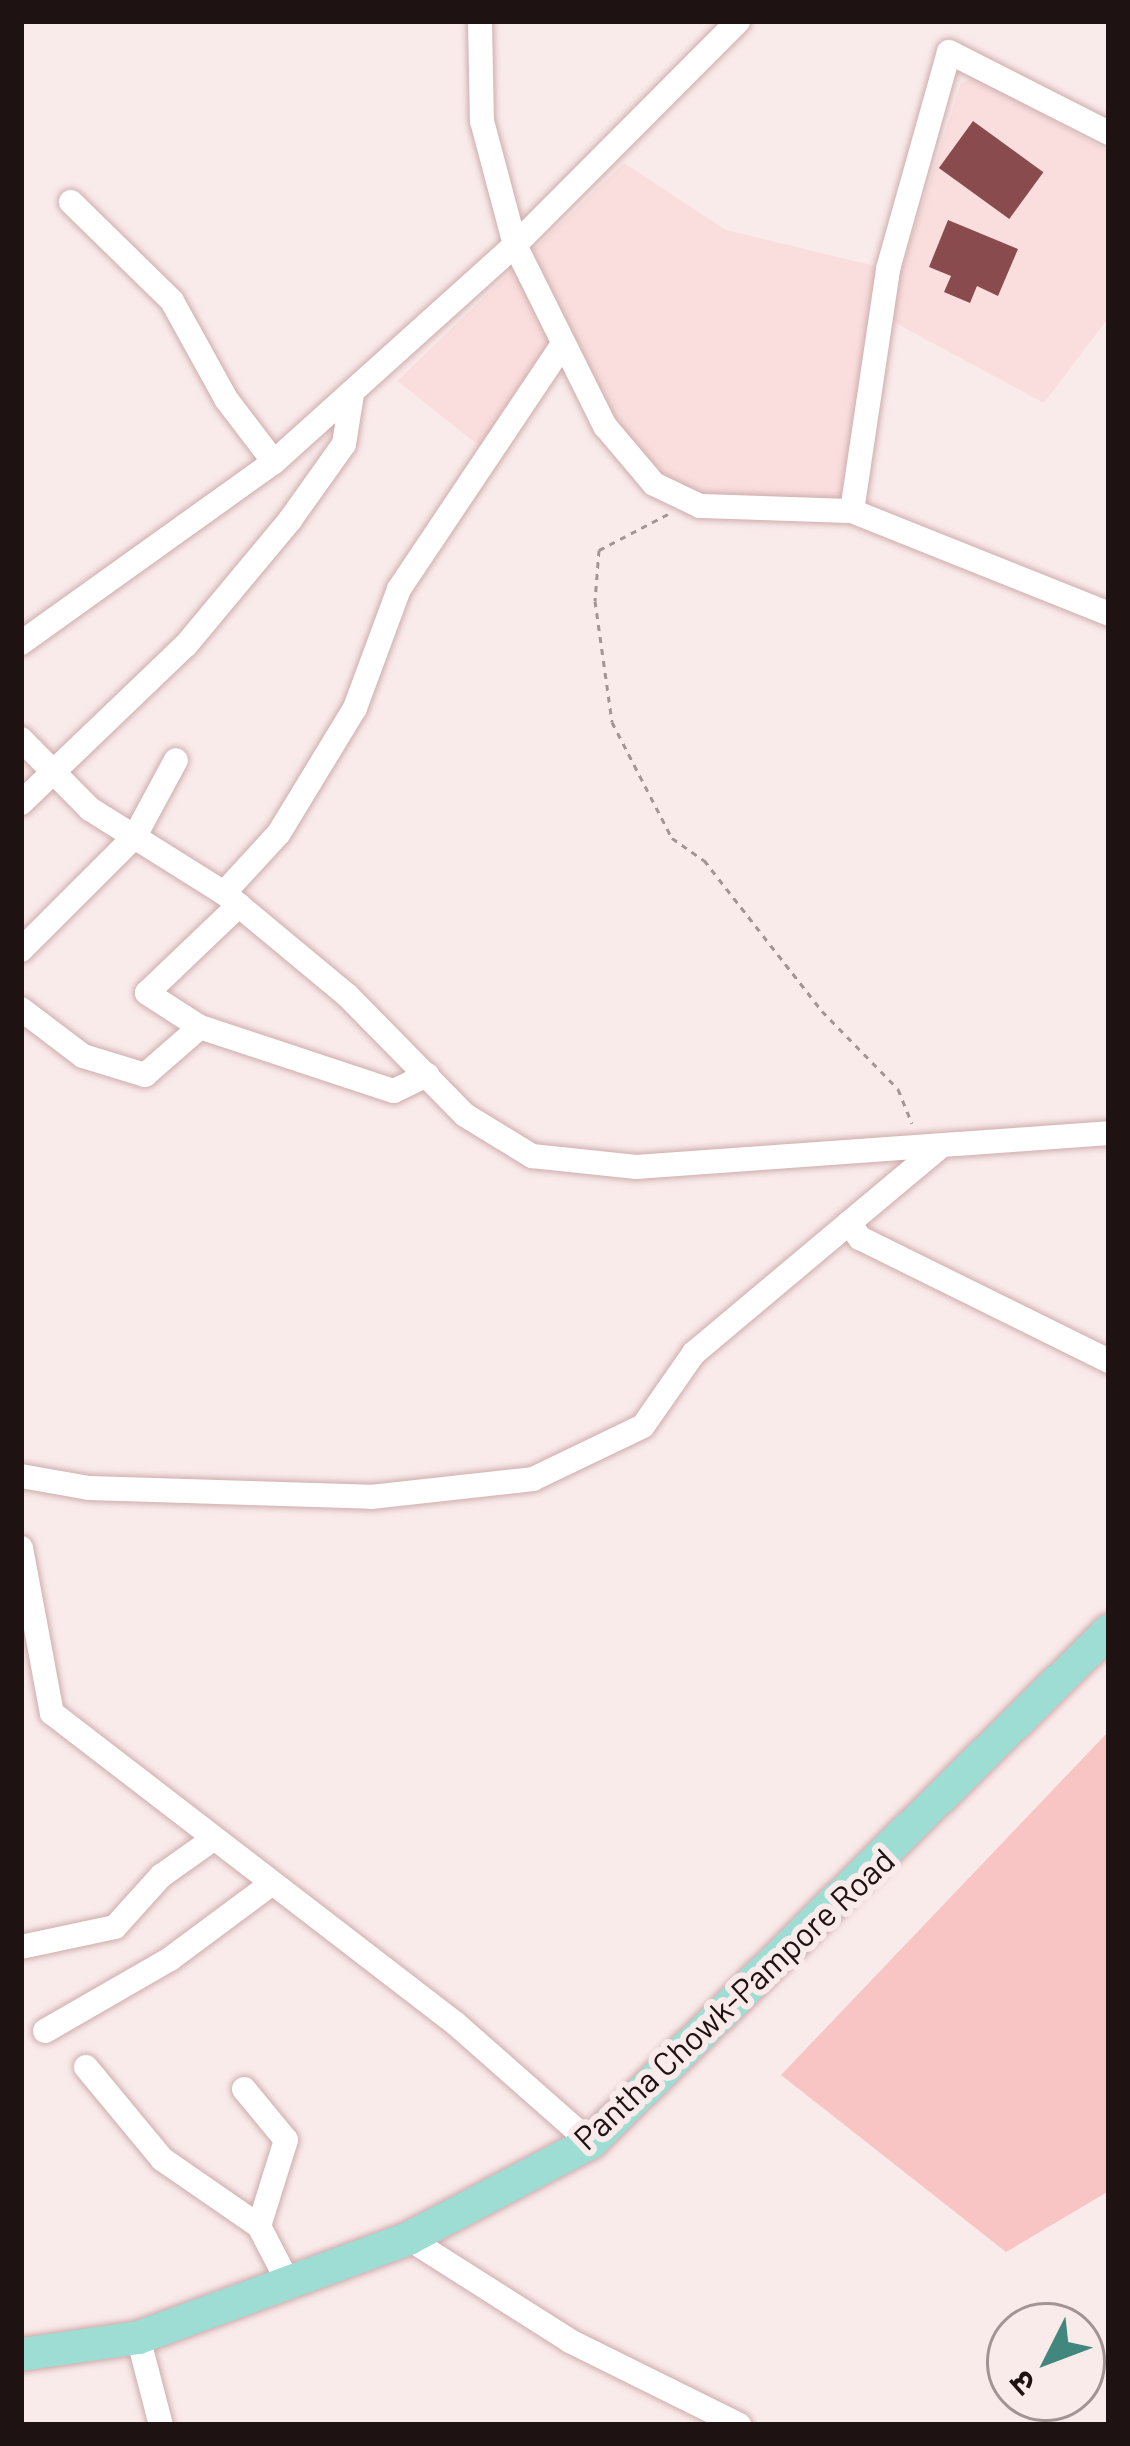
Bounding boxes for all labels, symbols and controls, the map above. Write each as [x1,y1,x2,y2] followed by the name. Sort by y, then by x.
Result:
[566,1840,902,2158] street label: Pantha Chowk-Pampore Road
[986,2302,1106,2422] north arrow
[1000,2364,1043,2405] text: उ

